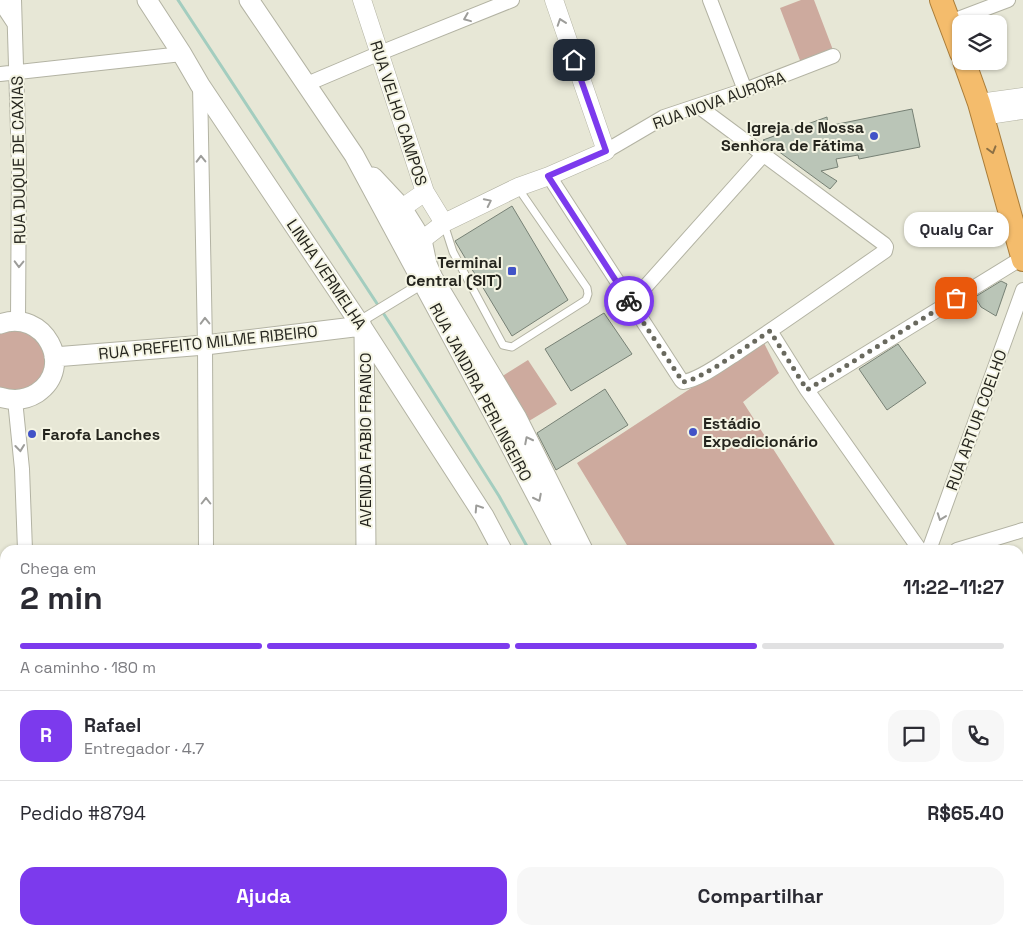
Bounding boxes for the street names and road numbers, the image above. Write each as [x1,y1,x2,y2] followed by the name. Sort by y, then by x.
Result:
[365,38,432,189] street label: RUA VELHO CAMPOS
[650,67,789,134] street label: RUA NOVA AURORA
[7,76,30,244] street label: RUA DUQUE DE CAXIAS
[282,215,371,334] street label: LINHA VERMELHA
[425,299,537,485] street label: RUA JANDIRA PERLINGEIRO
[97,321,319,364] street label: RUA PREFEITO MILME RIBEIRO
[941,347,1012,494] street label: RUA ARTUR COELHO
[355,353,376,527] street label: AVENIDA FABIO FRANCO

